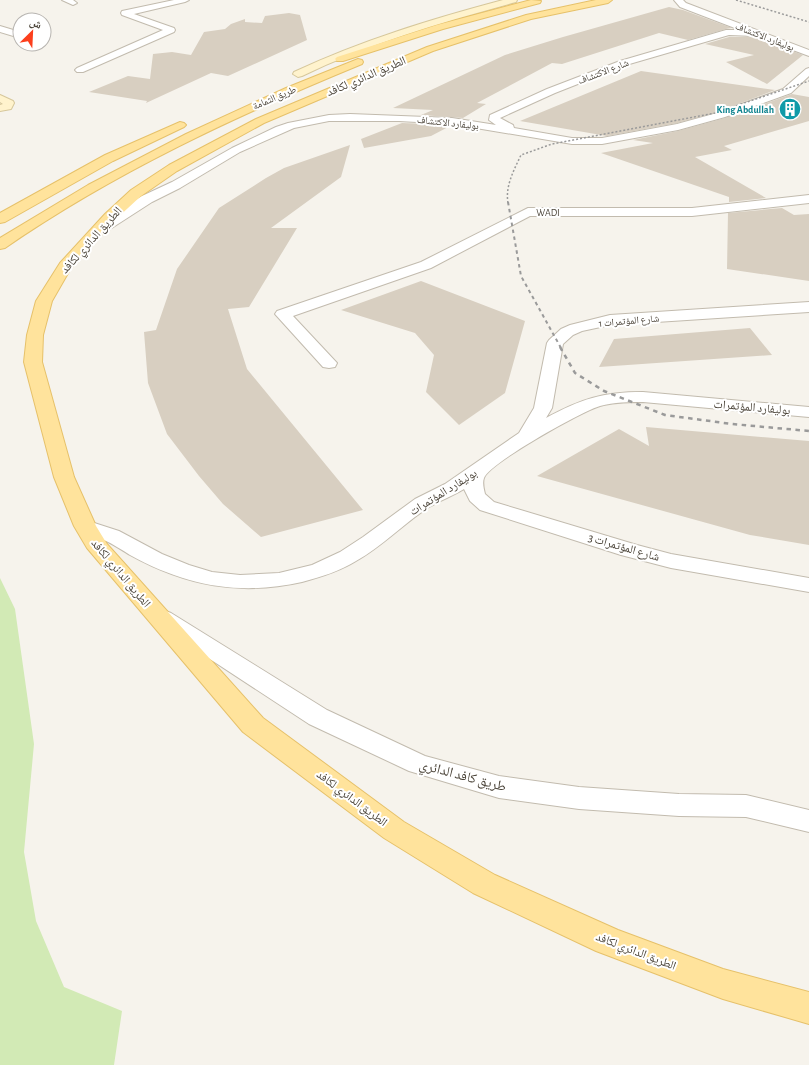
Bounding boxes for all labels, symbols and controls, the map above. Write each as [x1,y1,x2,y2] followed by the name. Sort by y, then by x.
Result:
[12,12,52,52] north arrow
[27,16,44,33] text: ش
[734,21,796,53] street label: بوليفارد الاكتشاف
[325,54,409,102] street label: الطريق الدائري لكافد
[577,58,631,87] street label: شارع الاكتشاف
[251,84,298,112] street label: طريق الثمامة
[777,96,803,122] building icon: King Abdullah
[717,105,774,115] place label: King Abdullah
[416,115,480,132] street label: بوليفارد الاكتشاف
[58,204,127,278] street label: الطريق الدائري لكافد
[536,208,560,218] street label: WADI
[598,313,660,330] street label: شارع المؤتمرات 1
[713,398,791,418] street label: بوليفارد المؤتمرات
[407,466,480,519] street label: بوليفارد المؤتمرات
[586,531,661,565] street label: شارع المؤتمرات 3
[86,537,153,612] street label: الطريق الدائري لكافد
[417,758,508,798] street label: طريق كافد الدائري
[312,768,390,832] street label: الطريق الدائري لكافد
[593,930,678,976] street label: الطريق الدائري لكافد

